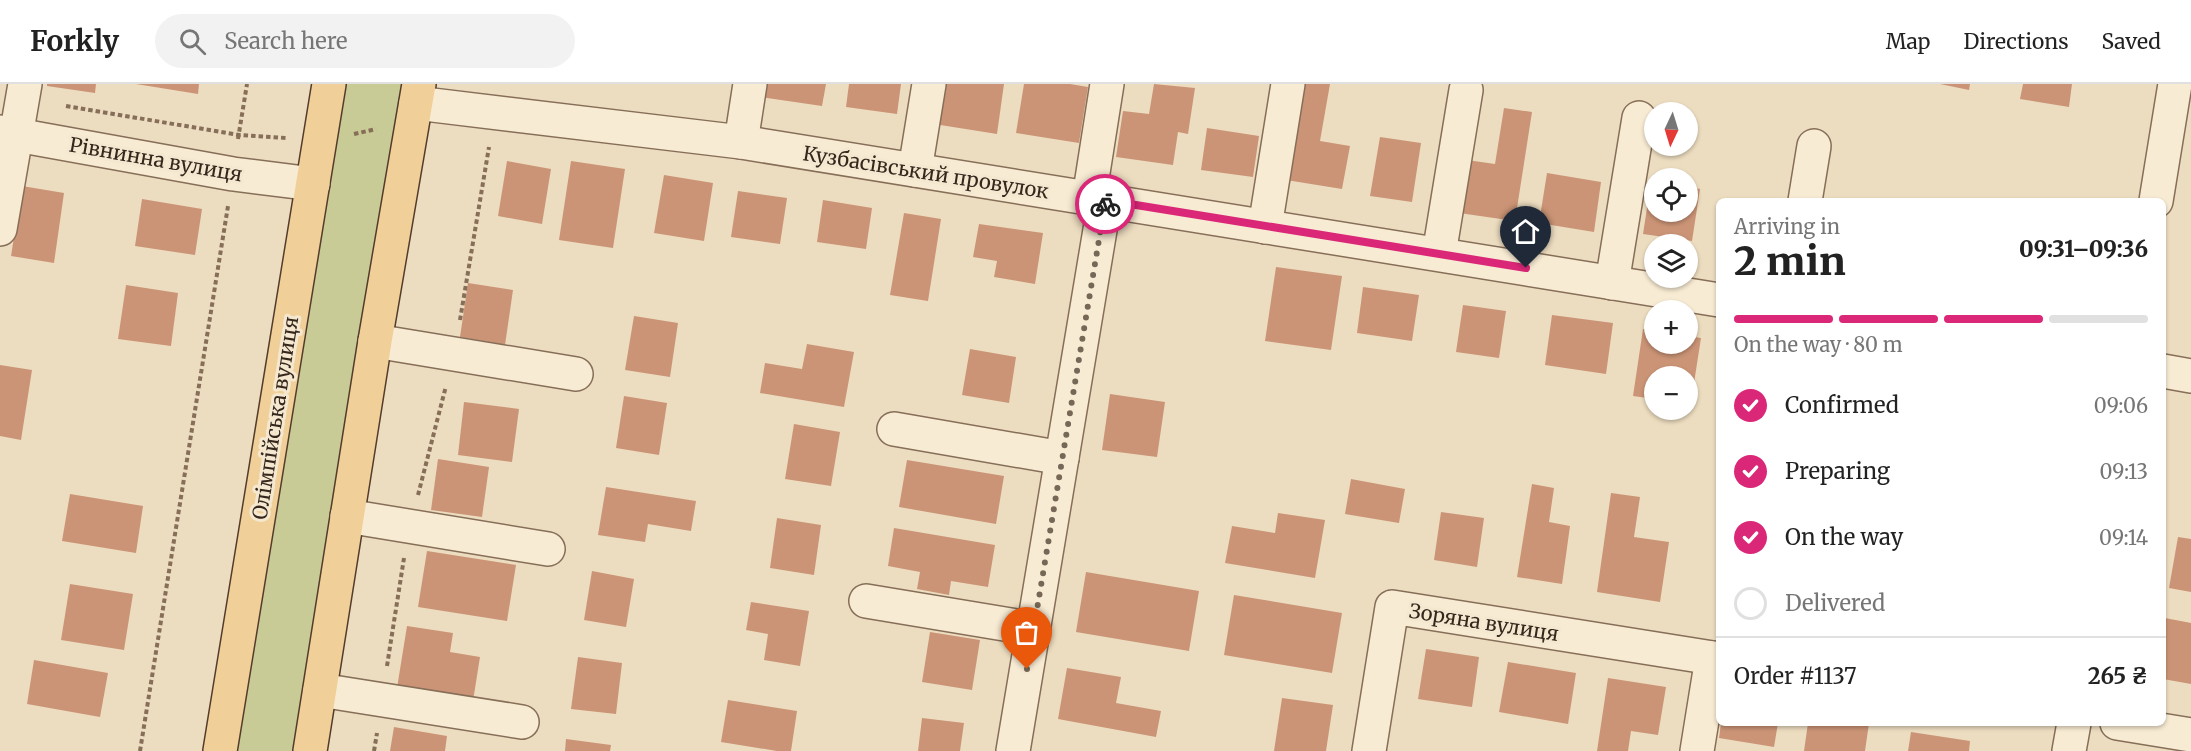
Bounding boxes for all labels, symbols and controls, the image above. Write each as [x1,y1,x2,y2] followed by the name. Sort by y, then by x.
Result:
[155,14,575,68] search box
[30,23,119,59] text: Forkly
[176,25,209,58] icon: search
[224,27,348,55] text: Search here
[1886,28,1930,55] text: Map
[1963,28,2068,55] text: Directions
[2101,28,2161,55] text: Saved
[1644,102,1698,156] north arrow
[1644,102,1698,420] map controls
[67,131,245,187] street label: Рівнинна вулиця
[801,140,1051,204] street label: Кузбасівський провулок
[1644,168,1698,222] button: locate
[1075,174,1135,234] courier
[1089,188,1122,221] icon: bike
[1500,206,1551,268] pin
[1734,214,1840,239] text: Arriving in
[1509,215,1542,248] icon: home
[1644,234,1698,288] button: layers
[2019,235,2148,263] text: 09:31–09:36
[1734,237,1846,286] text: 2 min
[1644,300,1698,354] button: +
[247,315,303,521] street label: Олімпійська вулиця
[1734,332,1903,357] text: On the way · 80 m
[1644,366,1698,420] button: −
[1734,389,1767,422] icon: check
[1785,391,1899,419] text: Confirmed
[2094,393,2148,418] text: 09:06
[1734,455,1767,488] icon: check
[1785,457,1890,485] text: Preparing
[2099,459,2148,484] text: 09:13
[1734,521,1767,554] icon: check
[1785,523,1903,551] text: On the way
[2099,525,2148,550] text: 09:14
[1785,589,1885,617] text: Delivered
[1407,598,1561,646] street label: Зоряна вулиця
[1001,607,1052,669] pin
[1010,616,1043,649] icon: bag
[1734,662,1857,690] text: Order #1137
[2088,662,2148,690] text: 265 ₴

